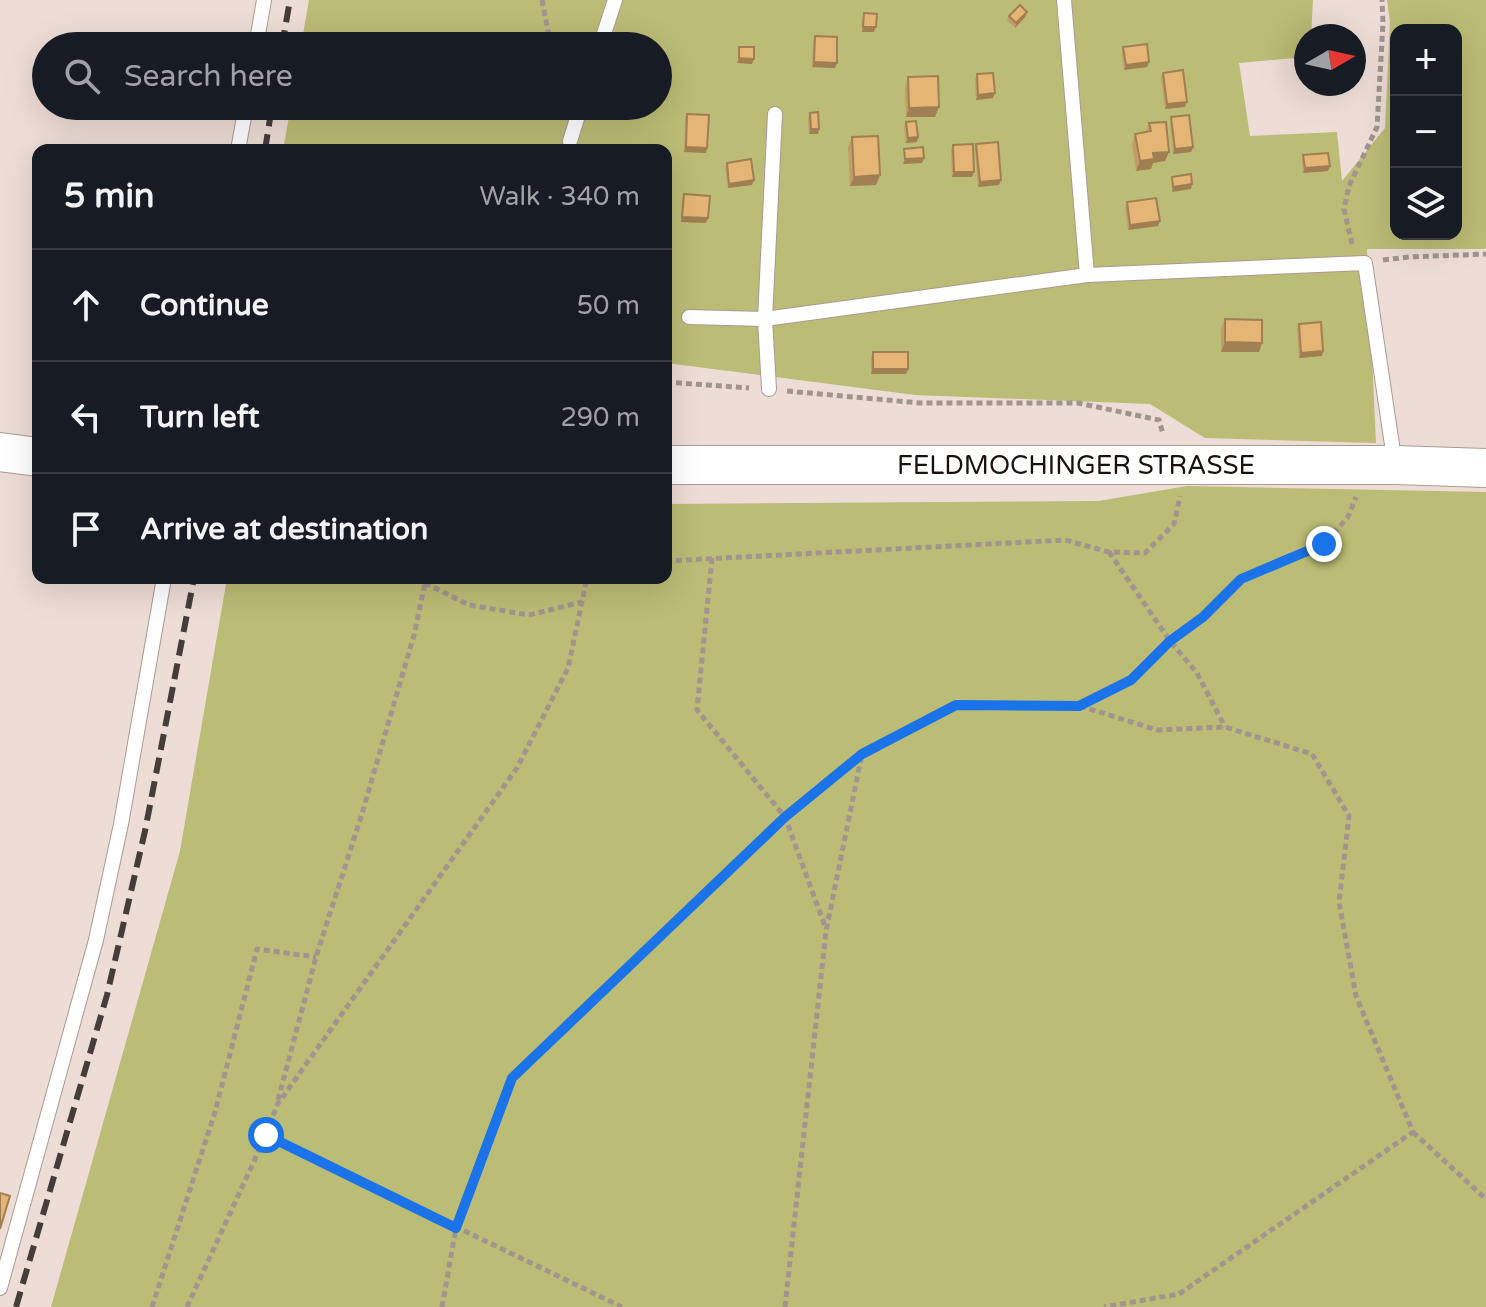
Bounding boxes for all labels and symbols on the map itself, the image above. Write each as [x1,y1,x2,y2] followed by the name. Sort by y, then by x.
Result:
[1294,24,1366,96] north arrow
[897,450,1255,481] street label: FELDMOCHINGER STRASSE
[1306,526,1342,562] route end
[248,1117,284,1153] route start

